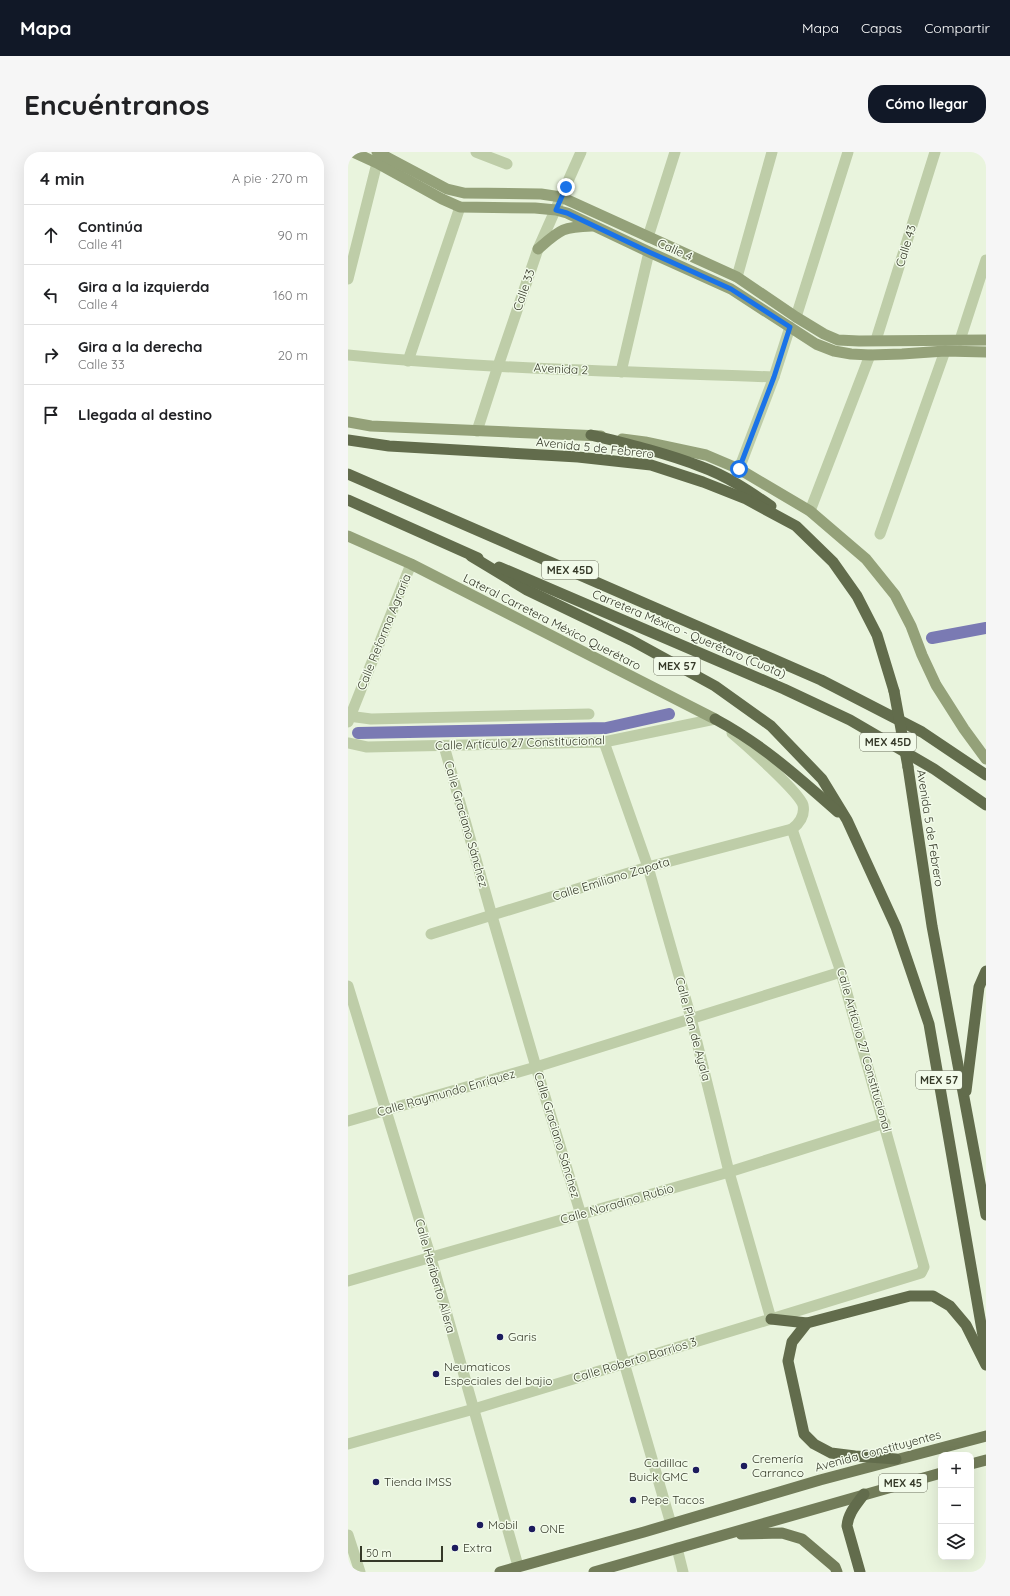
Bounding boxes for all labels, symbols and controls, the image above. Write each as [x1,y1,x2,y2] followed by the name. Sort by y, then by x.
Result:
[20,16,71,40] text: Mapa
[802,19,839,37] text: Mapa
[861,19,902,37] text: Capas
[924,19,990,37] text: Compartir
[868,85,986,123] button: Cómo llegar
[24,87,209,122] text: Encuéntranos
[40,168,85,189] text: 4 min
[232,170,308,186] text: A pie · 270 m
[557,178,575,196] route end
[78,217,143,236] text: Continúa
[892,223,919,269] street label: Calle 43
[40,224,62,246] icon: ahead
[278,227,308,243] text: 90 m
[655,235,695,264] street label: Calle 4
[78,236,123,252] text: Calle 41
[509,267,538,313] street label: Calle 33
[78,277,210,296] text: Gira a la izquierda
[40,284,62,306] icon: left
[273,287,308,303] text: 160 m
[78,296,118,312] text: Calle 4
[78,337,203,356] text: Gira a la derecha
[40,344,62,366] icon: right
[278,347,308,363] text: 20 m
[78,356,125,372] text: Calle 33
[533,360,589,377] street label: Avenida 2
[40,404,62,426] icon: arrive
[78,405,212,424] text: Llegada al destino
[535,434,655,461] street label: Avenida 5 de Febrero
[730,460,748,478] route start
[542,561,598,579] road number: MEX 45D
[461,570,644,673] street label: Lateral Carretera México Querétaro
[353,572,414,692] street label: Calle Reforma Agraria
[590,586,788,681] street label: Carretera México - Querétaro (Cuota)
[654,657,700,675] road number: MEX 57
[435,732,605,753] street label: Calle Artículo 27 Constitucional
[860,733,916,751] road number: MEX 45D
[441,759,492,889] street label: Calle Graciano Sánchez
[914,768,947,888] street label: Avenida 5 de Febrero
[550,854,671,904] street label: Calle Emiliano Zapata
[834,966,895,1134] street label: Calle Artículo 27 Constitucional
[672,975,715,1082] street label: Calle Plan de Ayala
[375,1066,517,1119] street label: Calle Raymundo Enríquez
[531,1070,584,1200] street label: Calle Graciano Sánchez
[916,1071,962,1089] road number: MEX 57
[558,1180,675,1227] street label: Calle Noradino Rubio
[412,1217,459,1335] street label: Calle Heriberto Allera
[508,1329,537,1344] place label: Garis
[495,1332,505,1342] marker: Garis
[571,1334,698,1385] street label: Calle Roberto Barrios 3
[444,1359,553,1388] place label: Neumaticos Especiales del bajio
[431,1369,441,1379] marker: Neumaticos Especiales del bajio
[813,1426,943,1475] street label: Avenida Constituyentes
[752,1451,804,1480] place label: Cremería Carranco
[938,1452,974,1560] map controls
[938,1452,974,1488] button: +
[629,1455,688,1484] place label: Cadillac Buick GMC
[739,1461,749,1471] marker: Cremería Carranco
[691,1465,701,1475] marker: Cadillac Buick GMC
[384,1474,452,1489] place label: Tienda IMSS
[879,1474,927,1492] road number: MEX 45
[371,1477,381,1487] marker: Tienda IMSS
[938,1488,974,1524] button: −
[641,1492,705,1507] place label: Pepe Tacos
[628,1495,638,1505] marker: Pepe Tacos
[488,1517,518,1532] place label: Mobil
[475,1520,485,1530] marker: Mobil
[540,1521,565,1536] place label: ONE
[527,1524,537,1534] marker: ONE
[938,1524,974,1560] button: layers
[463,1540,492,1555] place label: Extra
[450,1543,460,1553] marker: Extra
[360,1544,443,1563] scale bar
[366,1546,392,1560] text: 50 m

